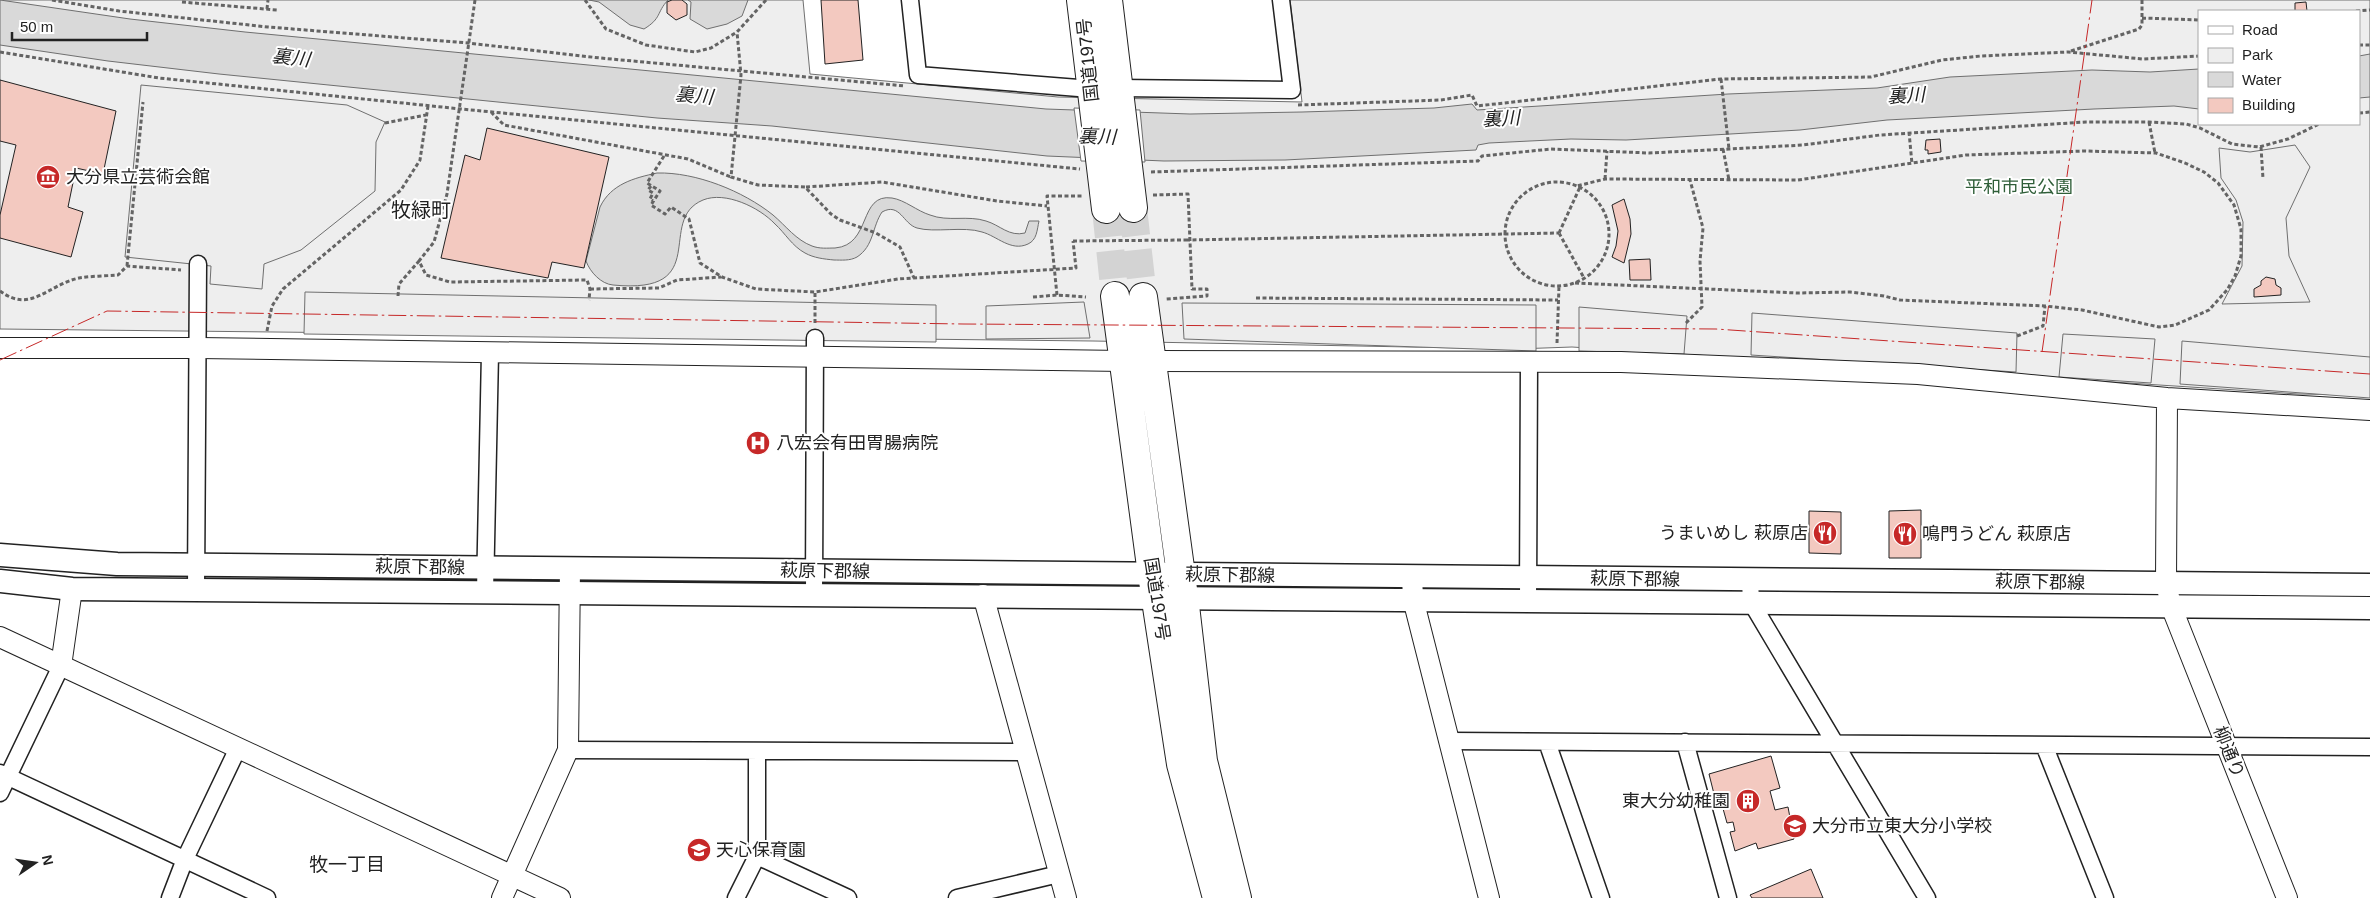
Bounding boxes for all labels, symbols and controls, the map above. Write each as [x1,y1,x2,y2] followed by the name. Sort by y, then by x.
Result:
[12,10,148,42] scale bar
[2198,10,2360,125] legend
[1074,17,1102,103] street label: 国道197号
[20,18,53,35] text: 50 m
[2242,21,2278,38] text: Road
[271,45,313,70] water label: 裏川
[2242,46,2273,63] text: Park
[2242,71,2281,88] text: Water
[674,83,716,108] water label: 裏川
[1886,84,1928,107] water label: 裏川
[2242,96,2295,113] text: Building
[1481,107,1523,130] water label: 裏川
[1078,125,1118,148] water label: 裏川
[35,164,61,190] museum icon: 大分県立芸術会館
[66,167,210,187] place label: 大分県立芸術会館
[1965,177,2073,197] park label: 平和市民公園
[391,199,451,221] district label: 牧緑町
[745,430,771,456] hospital icon: 八宏会有田胃腸病院
[776,433,938,453] place label: 八宏会有田胃腸病院
[1812,520,1838,546] restaurant icon: うまいめし 萩原店
[1892,521,1918,547] restaurant icon: 鳴門うどん 萩原店
[1659,523,1808,543] place label: うまいめし 萩原店
[1922,524,2071,544] place label: 鳴門うどん 萩原店
[375,556,465,578] street label: 萩原下郡線
[1141,556,1173,642] street label: 国道197号
[780,560,870,582] street label: 萩原下郡線
[1185,564,1275,586] street label: 萩原下郡線
[1590,568,1680,590] street label: 萩原下郡線
[1995,571,2085,593] street label: 萩原下郡線
[2210,723,2248,781] street label: 柳通り
[1735,788,1761,814] building icon: 東大分幼稚園
[1622,791,1730,811] place label: 東大分幼稚園
[1782,813,1808,839] school or university icon: 大分市立東大分小学校
[1812,816,1992,836] place label: 大分市立東大分小学校
[686,837,712,863] school or university icon: 天心保育園
[10,838,60,888] north arrow
[716,840,806,860] place label: 天心保育園
[39,853,57,867] text: N
[309,854,385,875] district label: 牧一丁目

